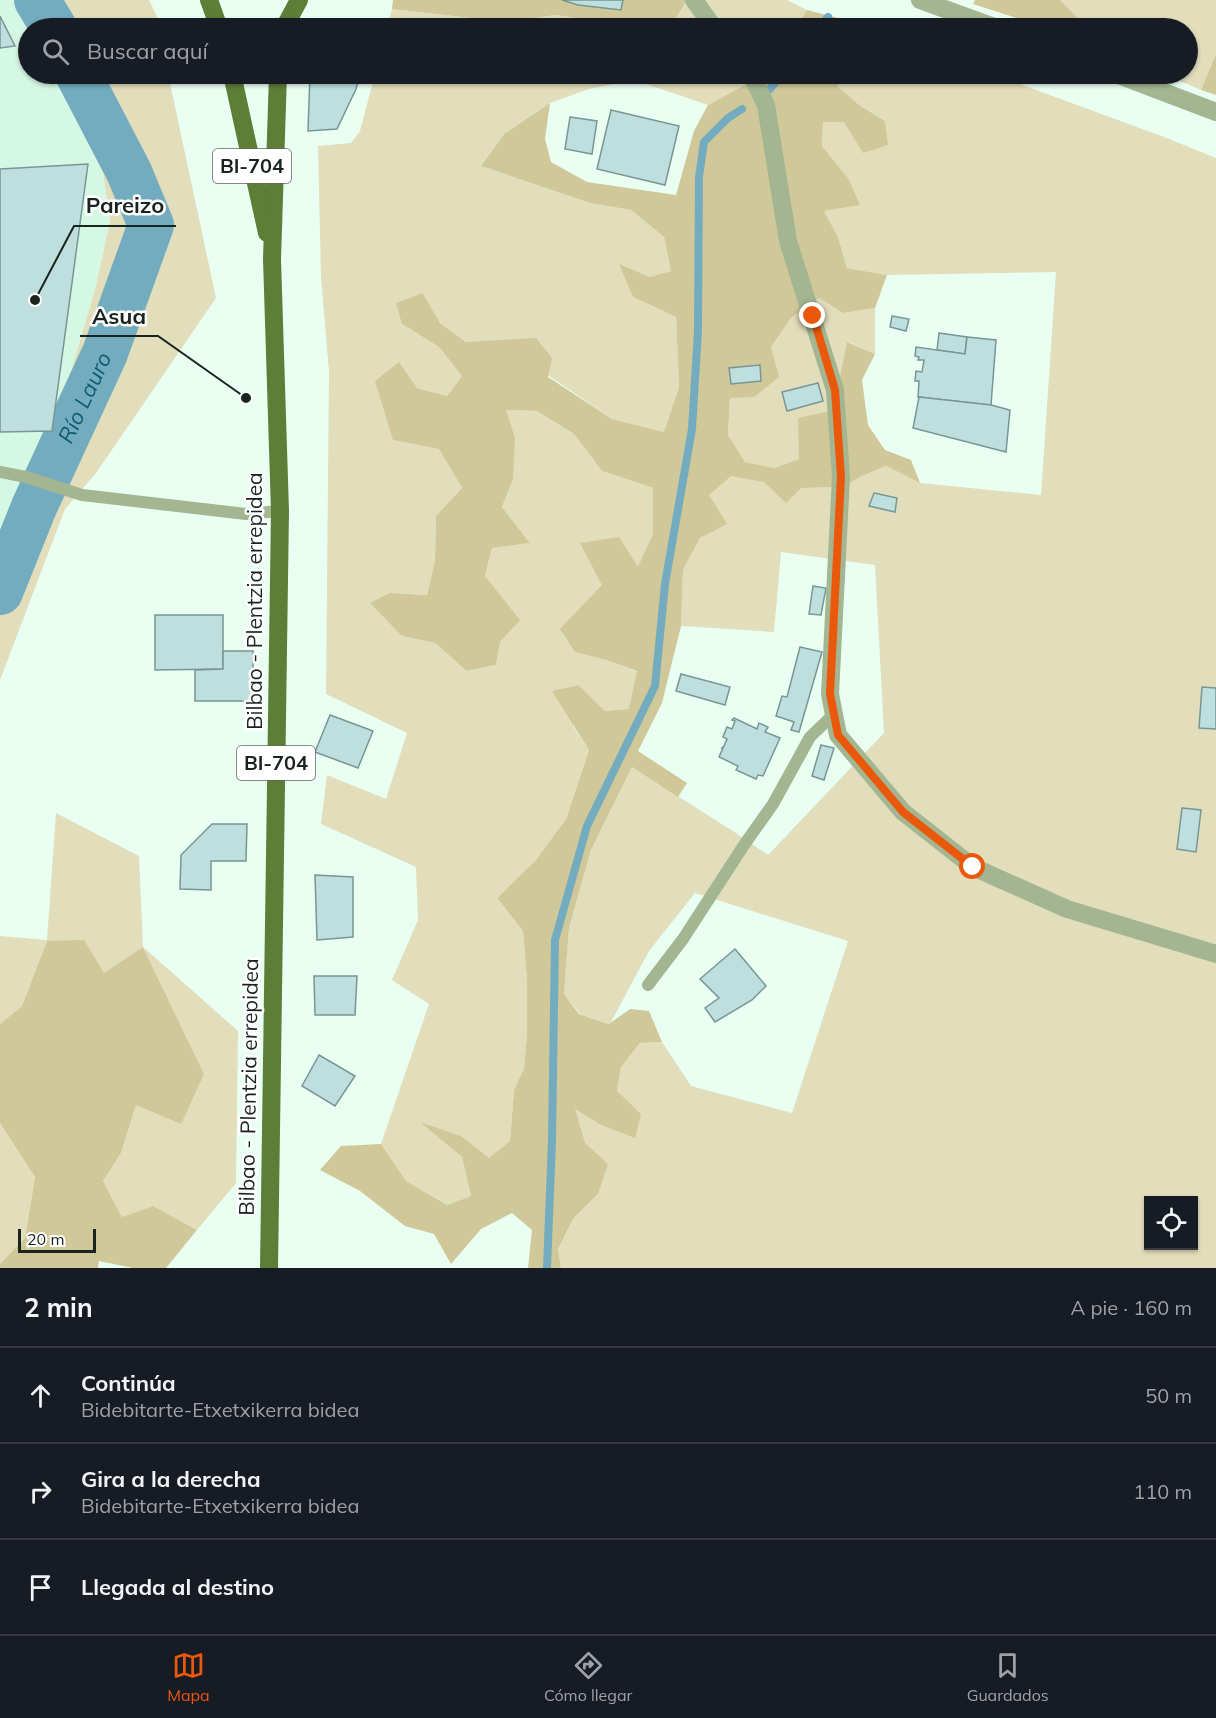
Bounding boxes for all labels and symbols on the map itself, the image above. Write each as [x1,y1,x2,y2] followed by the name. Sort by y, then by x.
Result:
[213,149,291,183] road number: BI-704
[74,186,176,226] callout: Pareizo
[86,191,164,219] text: Pareizo
[80,296,158,336] callout: Asua
[92,302,146,330] text: Asua
[799,302,825,328] route end
[51,348,117,448] water label: Río Lauro
[241,472,267,730] street label: Bilbao - Plentzia errepidea
[237,746,315,780] road number: BI-704
[959,853,985,879] route start
[233,958,263,1216] street label: Bilbao - Plentzia errepidea
[18,1226,96,1254] scale bar

